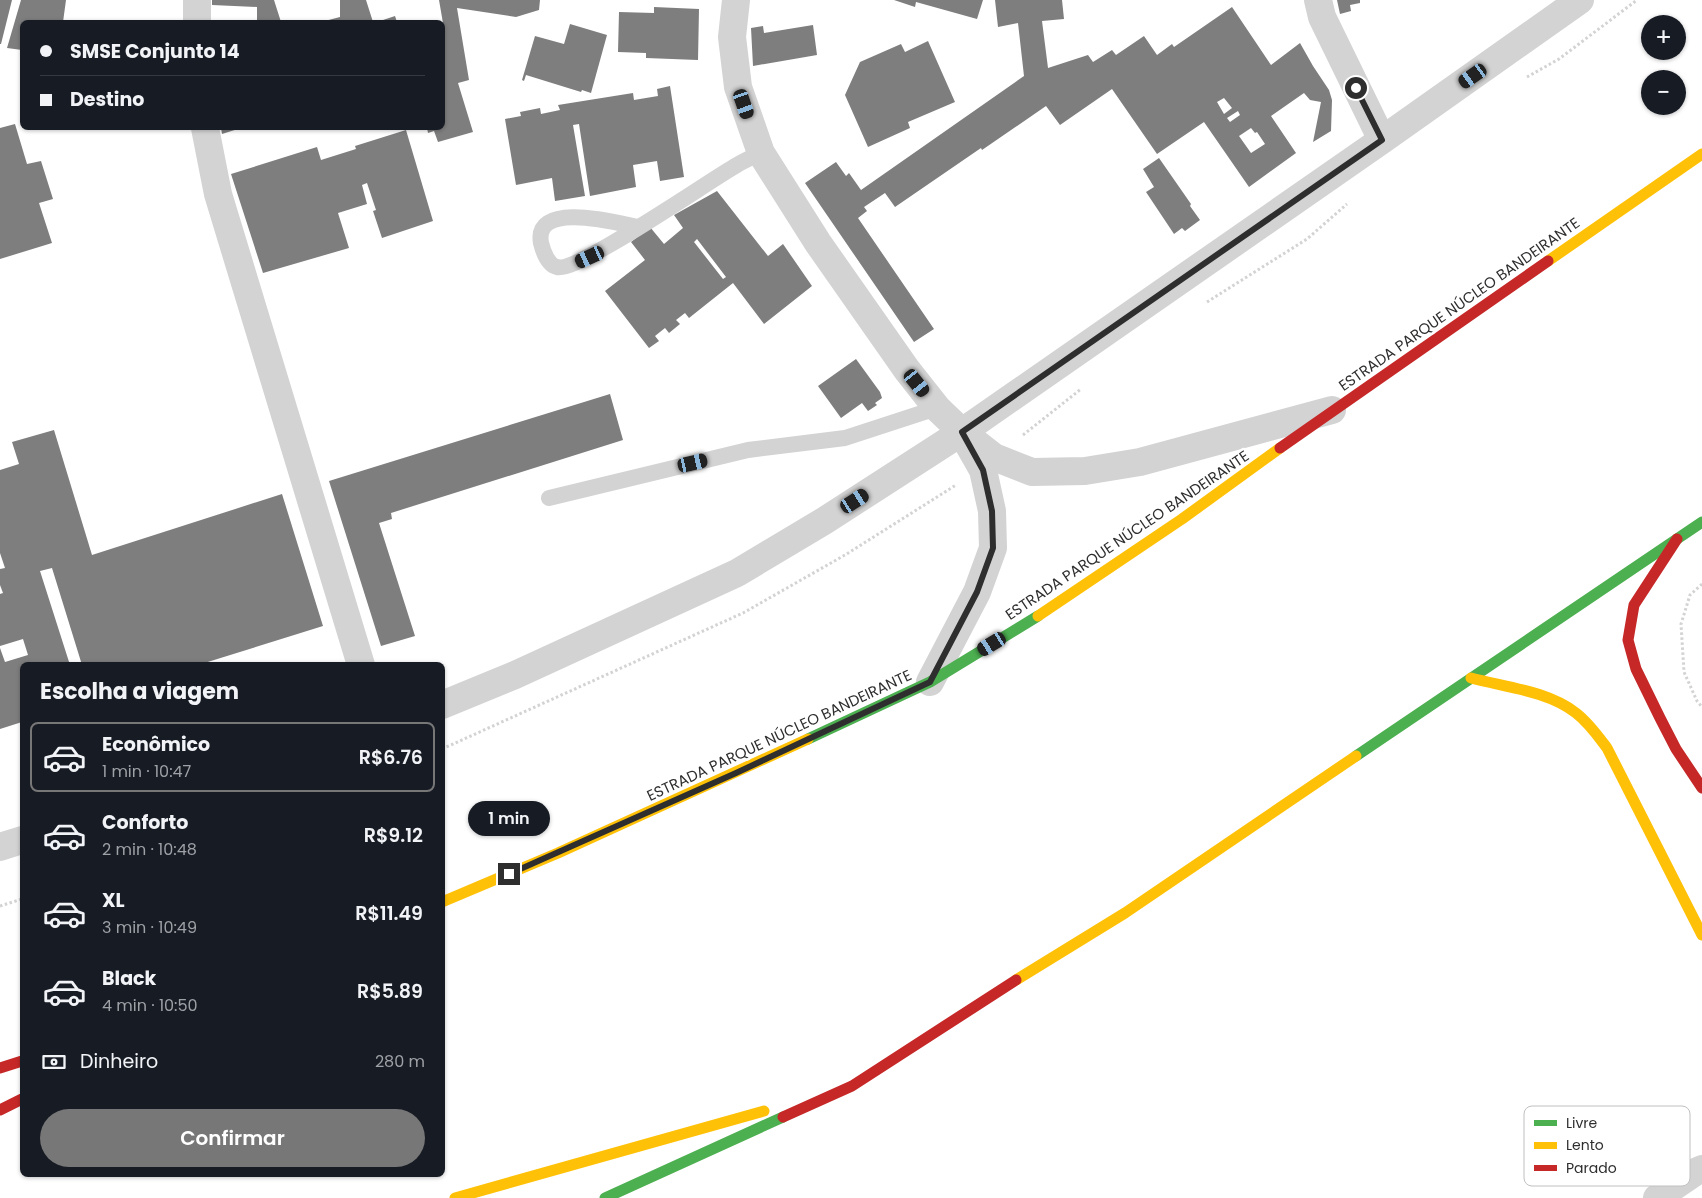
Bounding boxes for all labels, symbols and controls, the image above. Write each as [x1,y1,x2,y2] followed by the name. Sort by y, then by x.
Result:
[1641,15,1686,115] map controls
[1641,15,1686,60] button: +
[70,38,240,65] text: SMSE Conjunto 14
[1456,61,1489,91] car
[1641,70,1686,115] button: −
[1345,77,1367,99] route start
[70,86,144,113] text: Destino
[732,87,755,121] car
[1334,212,1584,396] street label: ESTRADA PARQUE NÚCLEO BANDEIRANTE
[573,244,606,270] car
[901,367,932,399] car
[1001,445,1253,625] street label: ESTRADA PARQUE NÚCLEO BANDEIRANTE
[676,452,709,474] car
[838,487,871,515] car
[975,630,1008,658] car
[643,664,915,806] street label: ESTRADA PARQUE NÚCLEO BANDEIRANTE
[40,676,239,707] text: Escolha a viagem
[102,731,210,758] text: Econômico
[42,735,87,780] icon: car
[359,744,423,771] text: R$6.76
[102,760,191,783] text: 1 min · 10:47
[468,802,550,836] callout: 1 min
[488,807,530,830] text: 1 min
[102,809,188,836] text: Conforto
[42,813,87,858] icon: car
[364,822,423,849] text: R$9.12
[102,838,197,861] text: 2 min · 10:48
[498,863,520,885] route end
[102,887,125,914] text: XL
[42,891,87,936] icon: car
[355,900,423,927] text: R$11.49
[102,916,197,939] text: 3 min · 10:49
[102,965,156,992] text: Black
[42,969,87,1014] icon: car
[357,978,423,1005] text: R$5.89
[102,994,198,1017] text: 4 min · 10:50
[40,1048,68,1076] icon: cash
[80,1048,158,1075] text: Dinheiro
[375,1050,425,1073] text: 280 m
[1524,1106,1690,1186] legend
[40,1109,425,1167] button: Confirmar
[1566,1113,1598,1133] text: Livre
[1566,1135,1604,1155] text: Lento
[1566,1158,1617,1178] text: Parado

